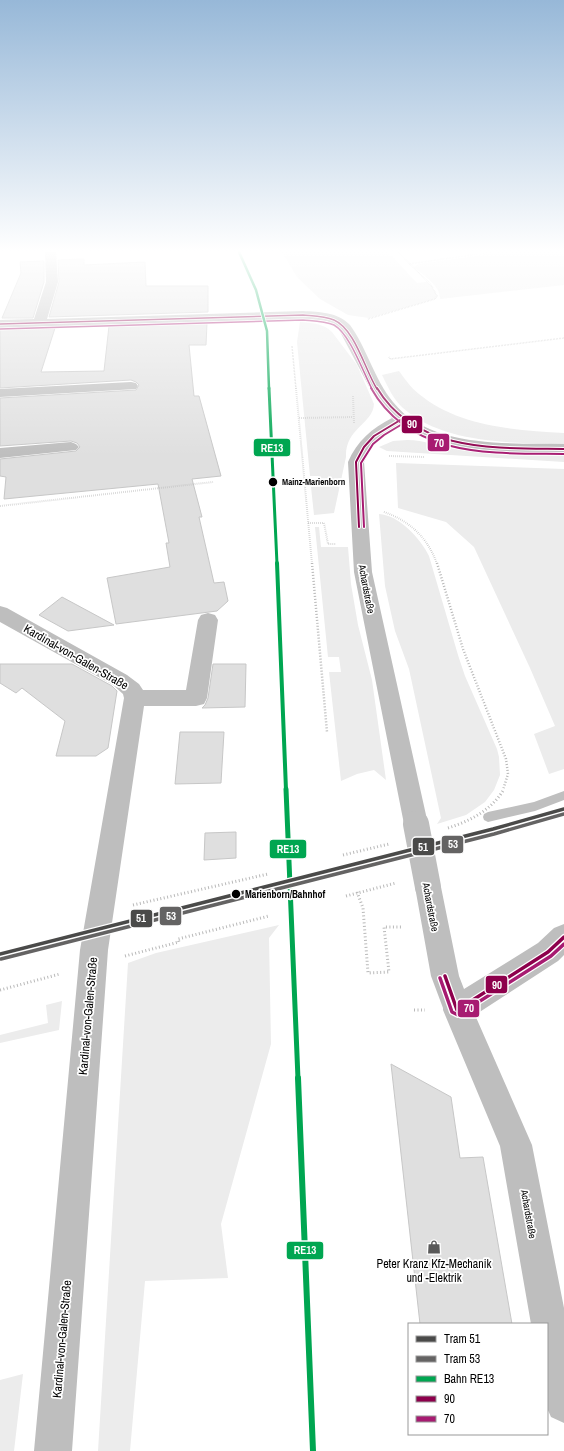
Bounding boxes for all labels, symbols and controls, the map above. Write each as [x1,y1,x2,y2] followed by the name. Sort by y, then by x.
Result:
[401,415,423,434] line badge: 90
[407,417,417,431] text: 90
[427,433,450,452] line badge: 70
[434,436,444,450] text: 70
[253,438,291,457] line badge: RE13
[261,441,283,455] text: RE13
[267,476,279,488] marker: Mainz-Marienborn
[282,476,346,488] place label: Mainz-Marienborn
[355,563,378,615] street label: Achardstraße
[21,621,131,693] street label: Kardinal-von-Galen-Straße
[441,835,464,854] line badge: 53
[412,837,435,856] line badge: 51
[448,837,458,851] text: 53
[269,839,307,859] line badge: RE13
[418,840,428,854] text: 51
[277,842,299,856] text: RE13
[419,881,442,933] street label: Achardstraße
[230,888,242,900] marker: Marienborn/Bahnhof
[245,888,325,901] place label: Marienborn/Bahnhof
[159,906,182,926] line badge: 53
[130,909,153,928] line badge: 51
[166,909,176,923] text: 53
[136,911,146,925] text: 51
[75,956,101,1076] street label: Kardinal-von-Galen-Straße
[485,975,508,994] line badge: 90
[492,978,502,992] text: 90
[457,999,480,1018] line badge: 70
[464,1001,474,1015] text: 70
[518,1188,539,1240] street label: Achardstraße
[426,1239,442,1255] shop icon: Peter Kranz Kfz-Mechanik und -Elektrik
[286,1241,324,1260] line badge: RE13
[294,1243,316,1257] text: RE13
[377,1256,492,1286] place label: Peter Kranz Kfz-Mechanik und -Elektrik
[49,1279,75,1399] street label: Kardinal-von-Galen-Straße
[408,1323,548,1435] legend
[444,1331,481,1347] text: Tram 51
[444,1351,480,1367] text: Tram 53
[444,1371,494,1387] text: Bahn RE13
[444,1391,455,1407] text: 90
[444,1411,455,1427] text: 70

